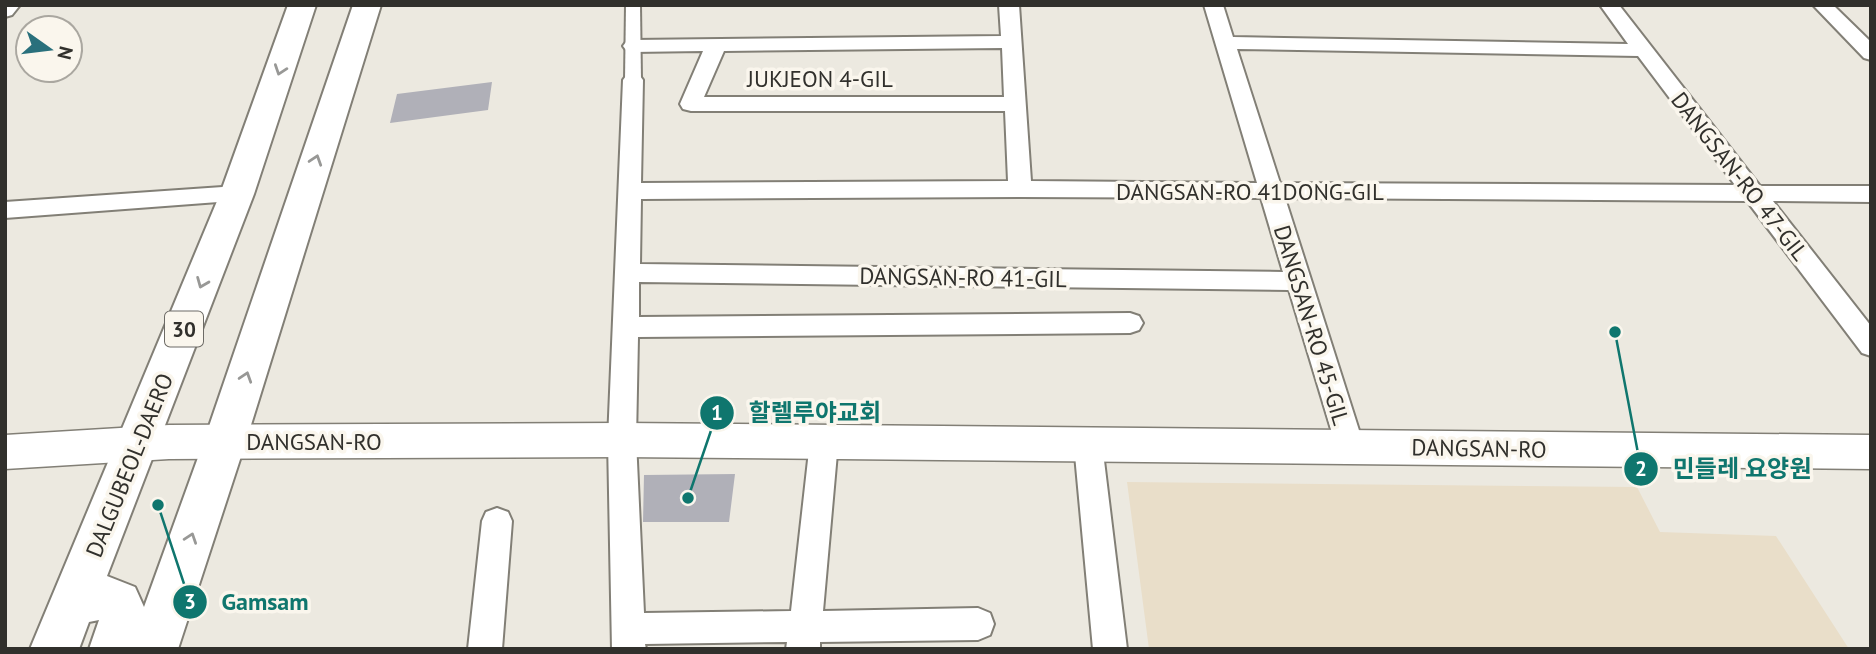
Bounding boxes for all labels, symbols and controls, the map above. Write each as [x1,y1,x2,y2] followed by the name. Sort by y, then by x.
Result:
[14,14,84,84] north arrow
[52,44,79,62] text: N
[274,63,288,75] one-way arrow
[746,64,893,93] street label: JUKJEON 4-GIL
[1665,86,1815,266] street label: DANGSAN-RO 47-GIL
[308,155,323,167] one-way arrow
[1116,177,1384,206] street label: DANGSAN-RO 41DONG-GIL
[1268,222,1356,429] street label: DANGSAN-RO 45-GIL
[859,261,1067,293] street label: DANGSAN-RO 41-GIL
[196,277,210,289] one-way arrow
[165,312,203,346] road number: 30
[79,369,179,561] street label: DALGUBEOL-DAERO
[238,371,252,383] one-way arrow
[699,390,895,435] callout: 할렐루야교회
[749,397,881,428] text: 할렐루야교회
[711,399,723,426] text: 1
[246,427,382,456] street label: DANGSAN-RO
[1411,432,1547,464] street label: DANGSAN-RO
[1624,446,1825,491] callout: 민들레 요양원
[1673,453,1811,484] text: 민들레 요양원
[1635,455,1647,482] text: 2
[183,532,197,545] one-way arrow
[173,579,323,624] callout: Gamsam
[221,586,309,617] text: Gamsam
[184,588,196,615] text: 3

